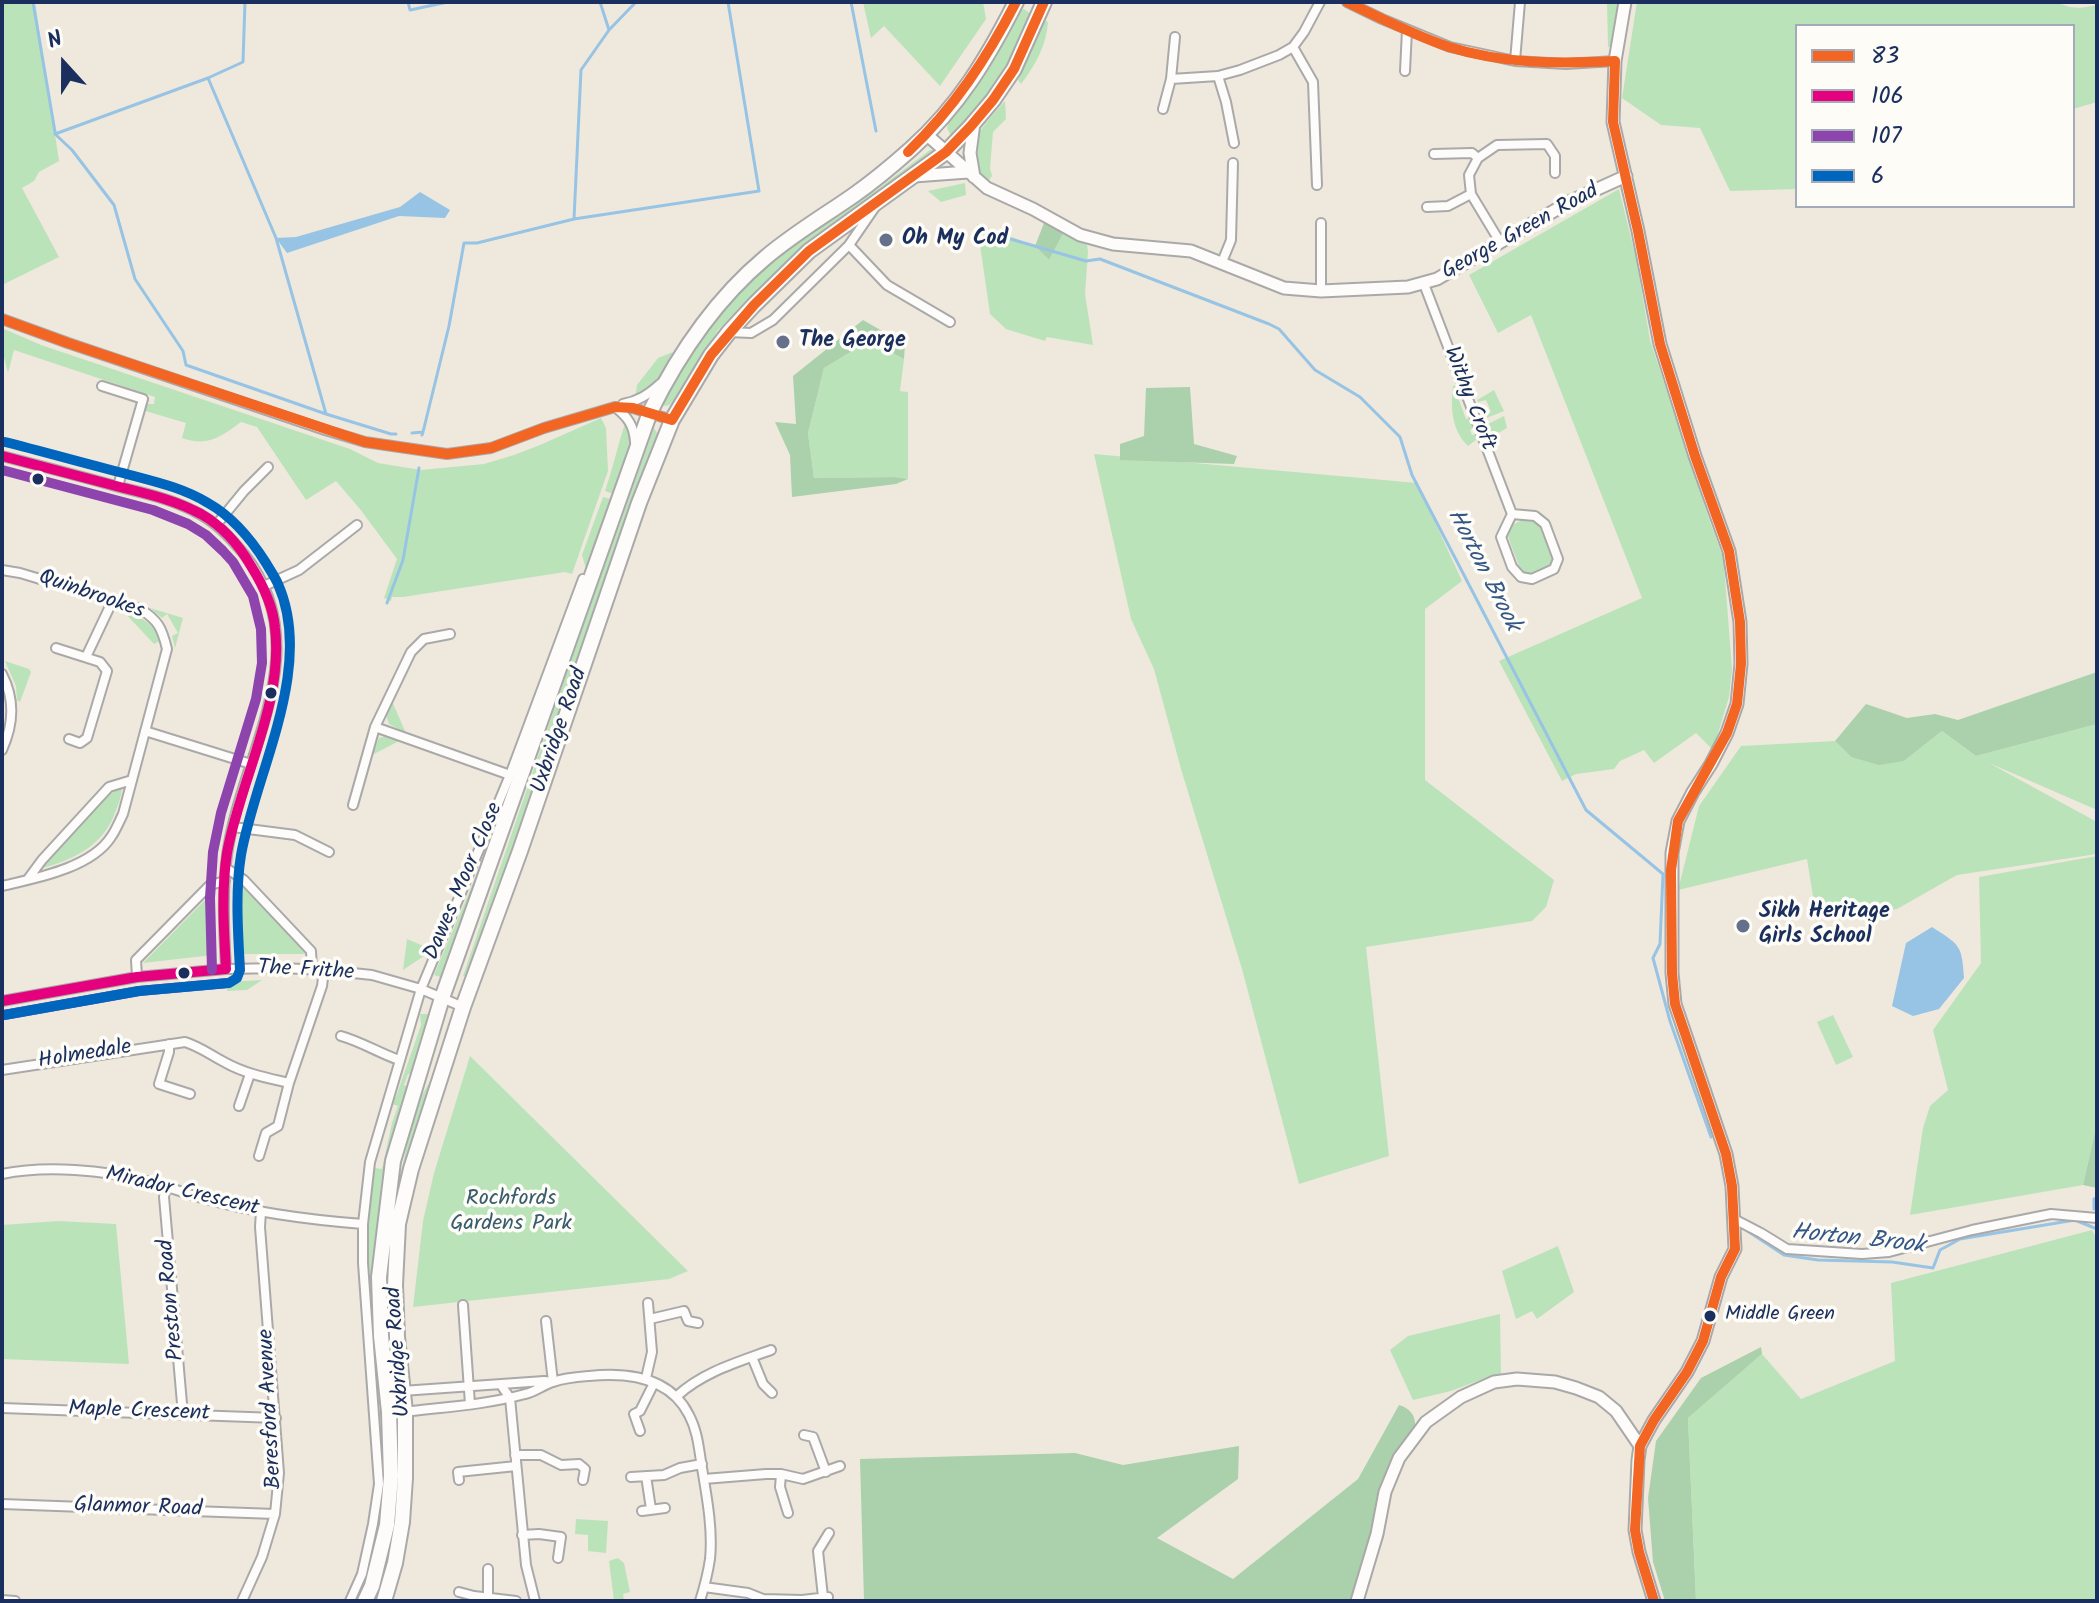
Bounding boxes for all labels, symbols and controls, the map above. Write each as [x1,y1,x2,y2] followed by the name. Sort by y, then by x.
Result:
[42,22,68,60] text: N
[24,24,104,104] north arrow
[1795,24,2075,208] legend
[1871,37,1899,76] text: 83
[1871,77,1904,116] text: 106
[1871,117,1902,156] text: 107
[1871,157,1884,196] text: 6
[1438,179,1604,287] street label: George Green Road
[902,227,1008,253] place label: Oh My Cod
[877,231,895,249] marker: Oh My Cod
[799,329,906,355] place label: The George
[774,333,792,351] marker: The George
[1436,343,1500,455] street label: Withy Croft
[30,471,46,487] unlabelled marker
[1439,505,1525,637] water label: Horton Brook
[35,566,147,626] street label: Quinbrookes
[527,665,595,797] street label: Uxbridge Road
[263,685,279,701] unlabelled marker
[420,799,510,965] street label: Dawes Moor Close
[1759,900,1890,952] place label: Sikh Heritage Girls School
[1734,917,1752,935] marker: Sikh Heritage Girls School
[257,956,355,988] street label: The Frithe
[176,965,192,981] unlabelled marker
[36,1036,134,1076] street label: Holmedale
[103,1162,261,1224] street label: Mirador Crescent
[450,1187,572,1238] park label: Rochfords Gardens Park
[1790,1220,1926,1262] water label: Horton Brook
[155,1238,191,1362] street label: Preston Road
[382,1286,418,1418] street label: Uxbridge Road
[1725,1304,1835,1328] place label: Middle Green
[1702,1308,1718,1324] marker: Middle Green
[255,1328,289,1490] street label: Beresford Avenue
[68,1397,210,1429] street label: Maple Crescent
[73,1494,203,1524] street label: Glanmor Road

